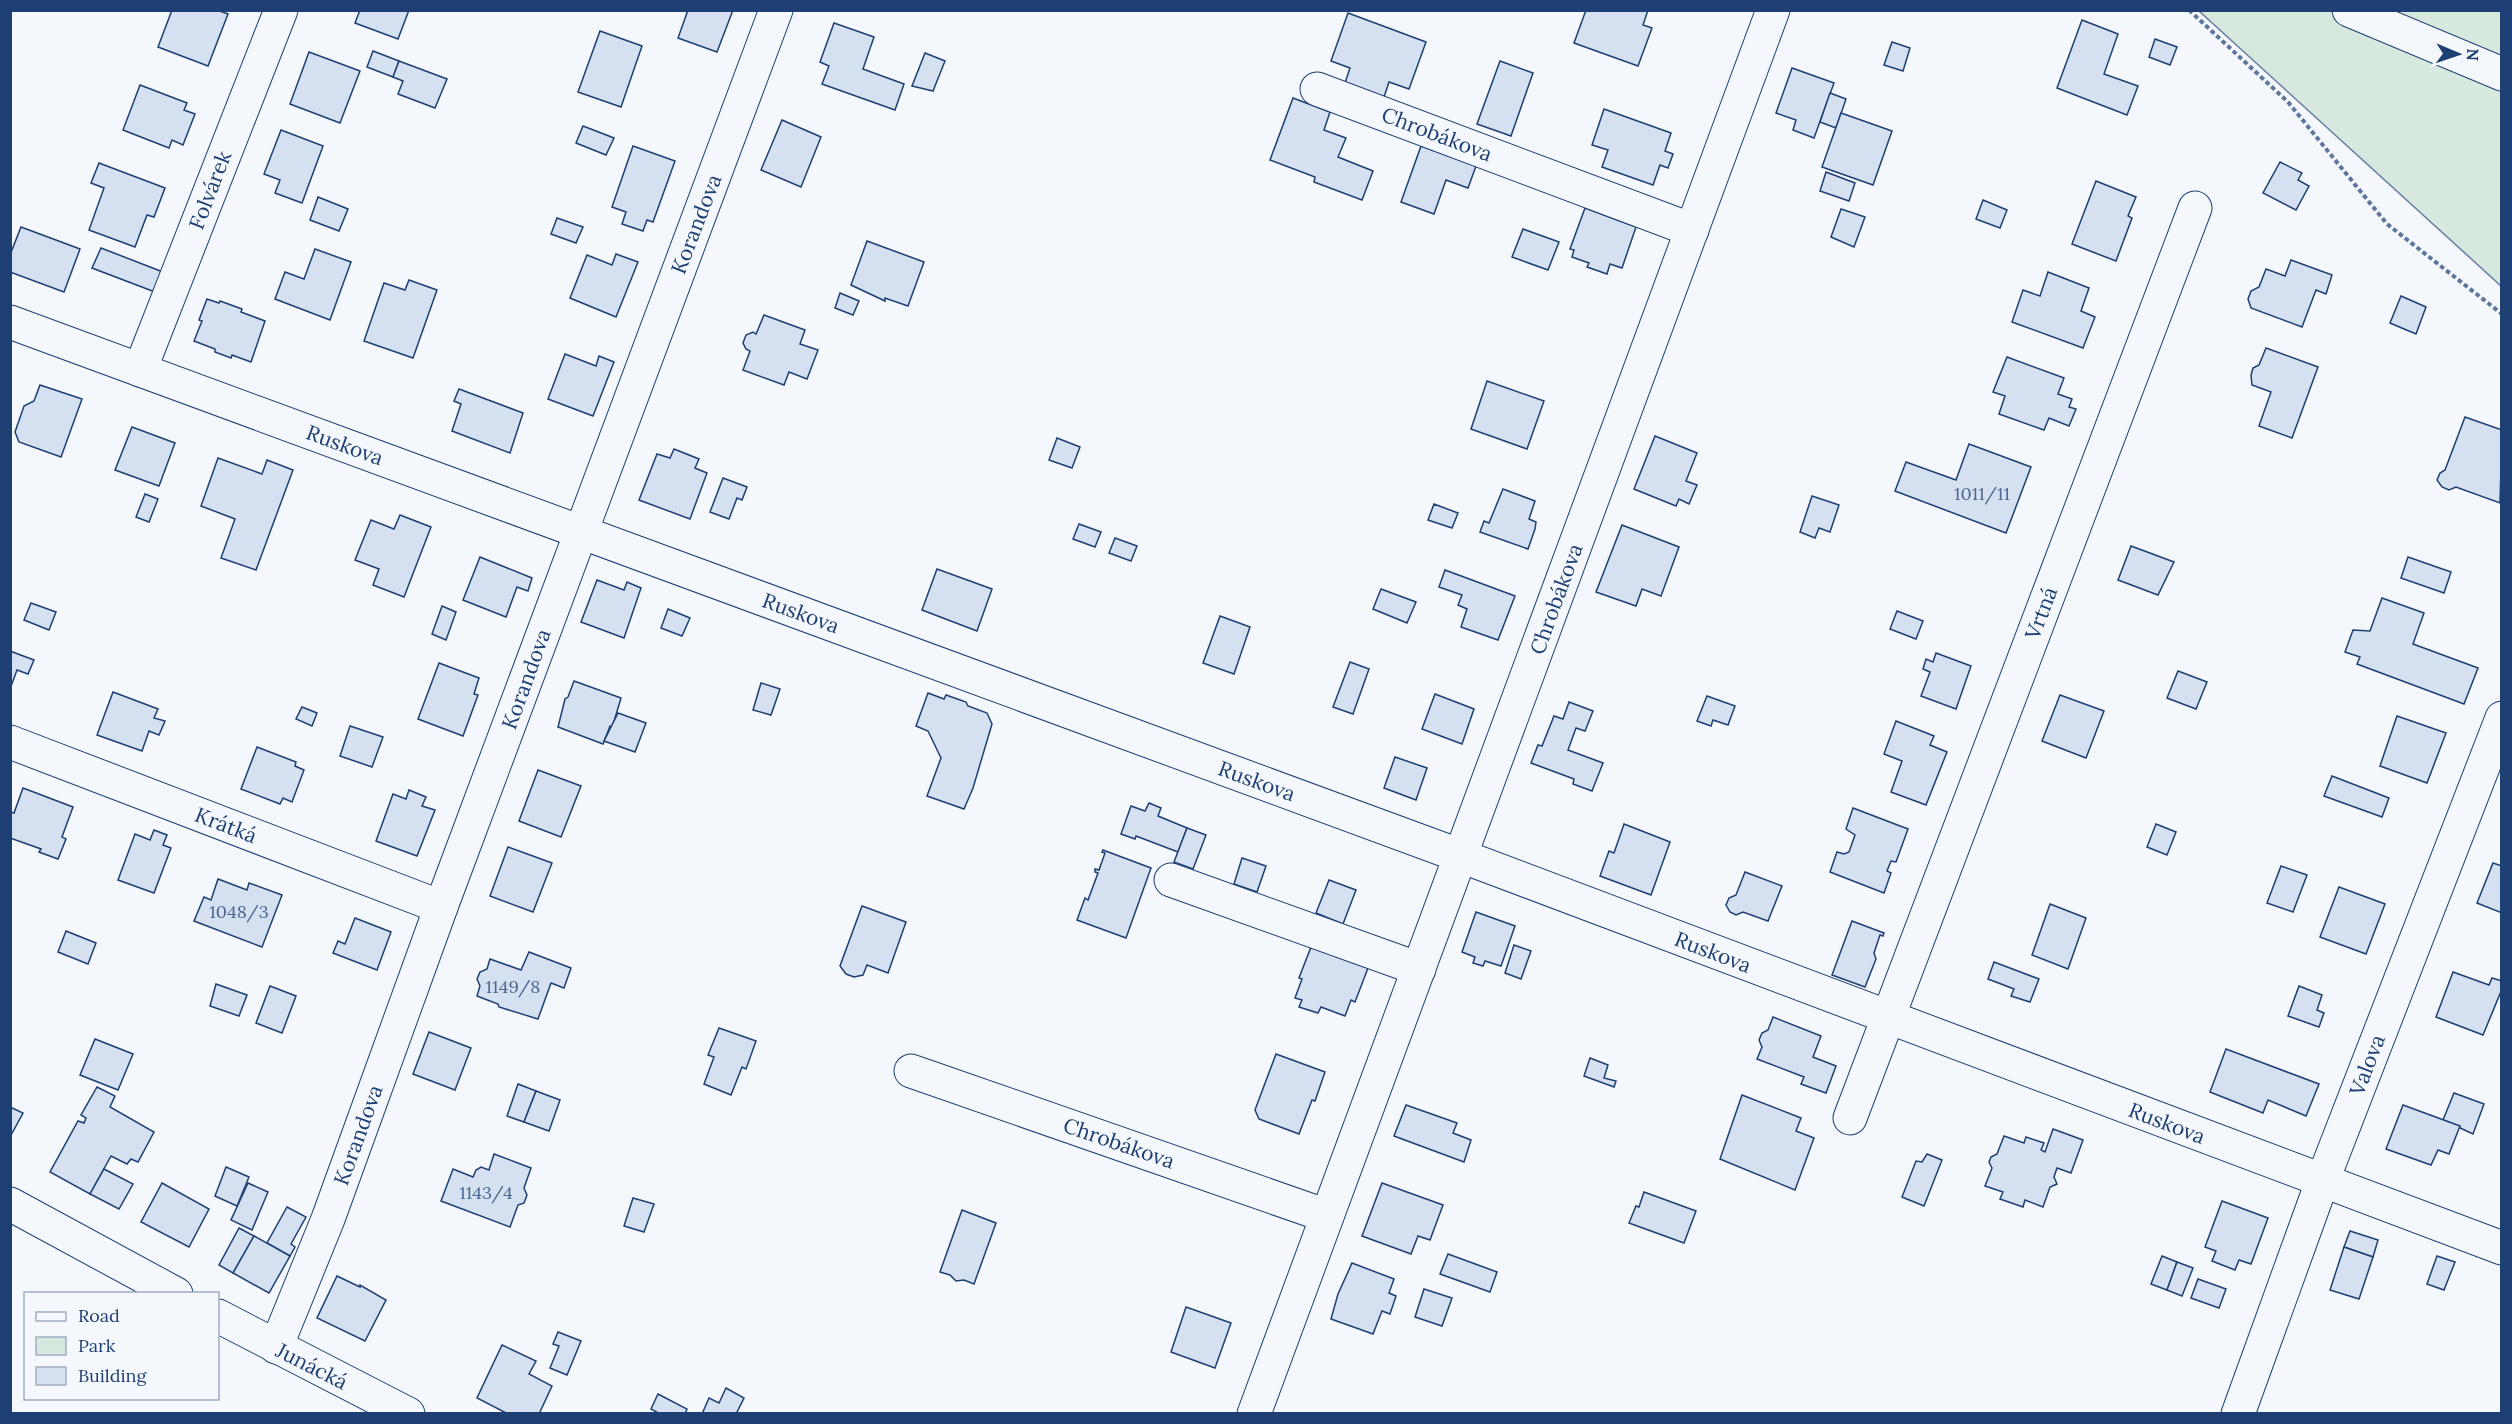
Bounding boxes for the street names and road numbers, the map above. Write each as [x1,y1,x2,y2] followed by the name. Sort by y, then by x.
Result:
[1378,101,1496,167] street label: Chrobákova
[183,146,238,233] street label: Folvárek
[665,170,727,278] street label: Korandova
[303,419,387,471] street label: Ruskova
[1523,540,1589,658] street label: Chrobákova
[2018,583,2063,644] street label: Vrtná
[759,587,843,639] street label: Ruskova
[495,625,557,733] street label: Korandova
[1215,755,1299,807] street label: Ruskova
[191,801,261,849] street label: Krátká
[1671,925,1755,979] street label: Ruskova
[2343,1031,2391,1100] street label: Valova
[327,1081,389,1189] street label: Korandova
[2125,1096,2209,1150] street label: Ruskova
[1060,1111,1178,1175] street label: Chrobákova
[271,1336,353,1396] street label: Junácká

